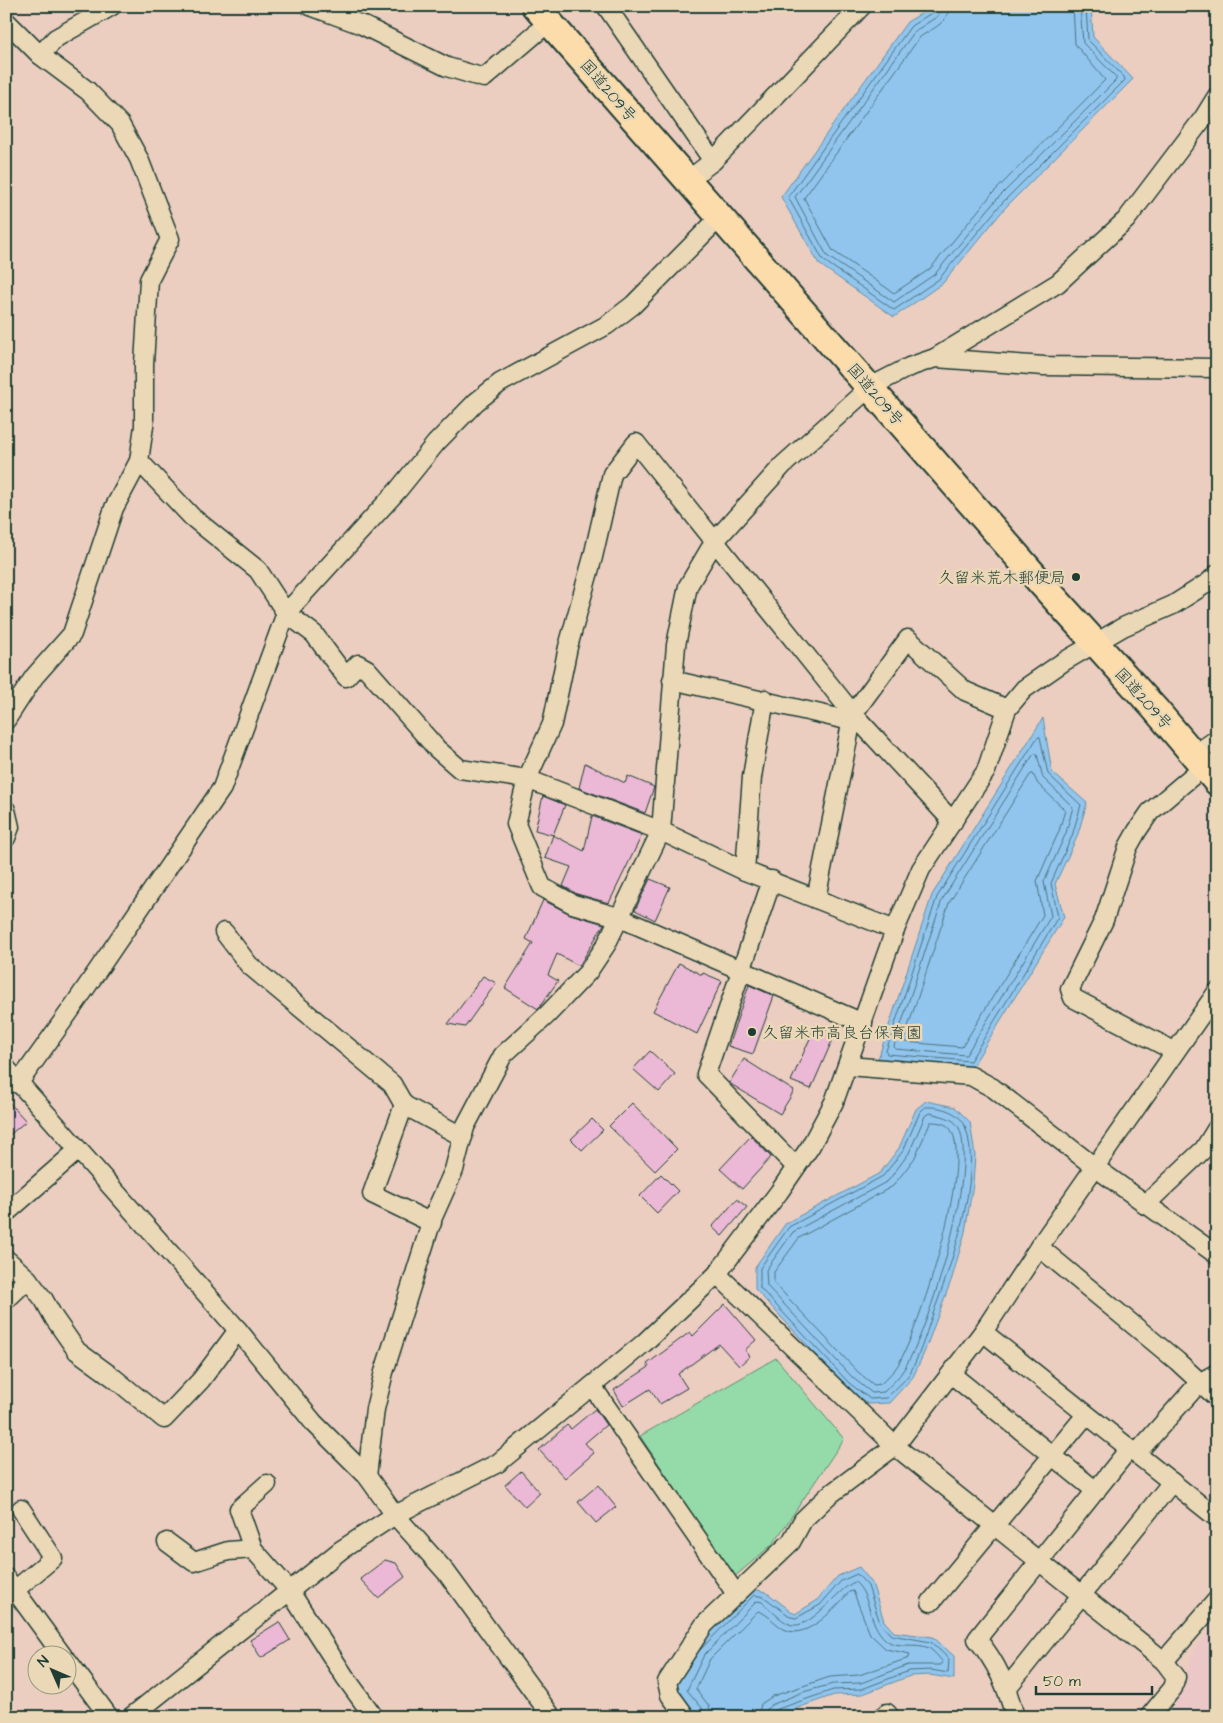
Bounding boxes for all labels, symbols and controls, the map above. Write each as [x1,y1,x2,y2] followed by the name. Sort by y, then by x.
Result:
[575,55,642,127] street label: 国道209号
[842,359,909,431] street label: 国道209号
[938,567,1066,589] place label: 久留米荒木郵便局
[1070,571,1082,583] marker: 久留米荒木郵便局
[1110,663,1177,734] street label: 国道209号
[762,1022,922,1044] place label: 久留米市高良台保育園
[746,1026,758,1038] marker: 久留米市高良台保育園
[28,1646,78,1696] north arrow
[33,1651,54,1672] text: N
[1036,1663,1152,1695] scale bar
[1043,1671,1081,1692] text: 50 m

